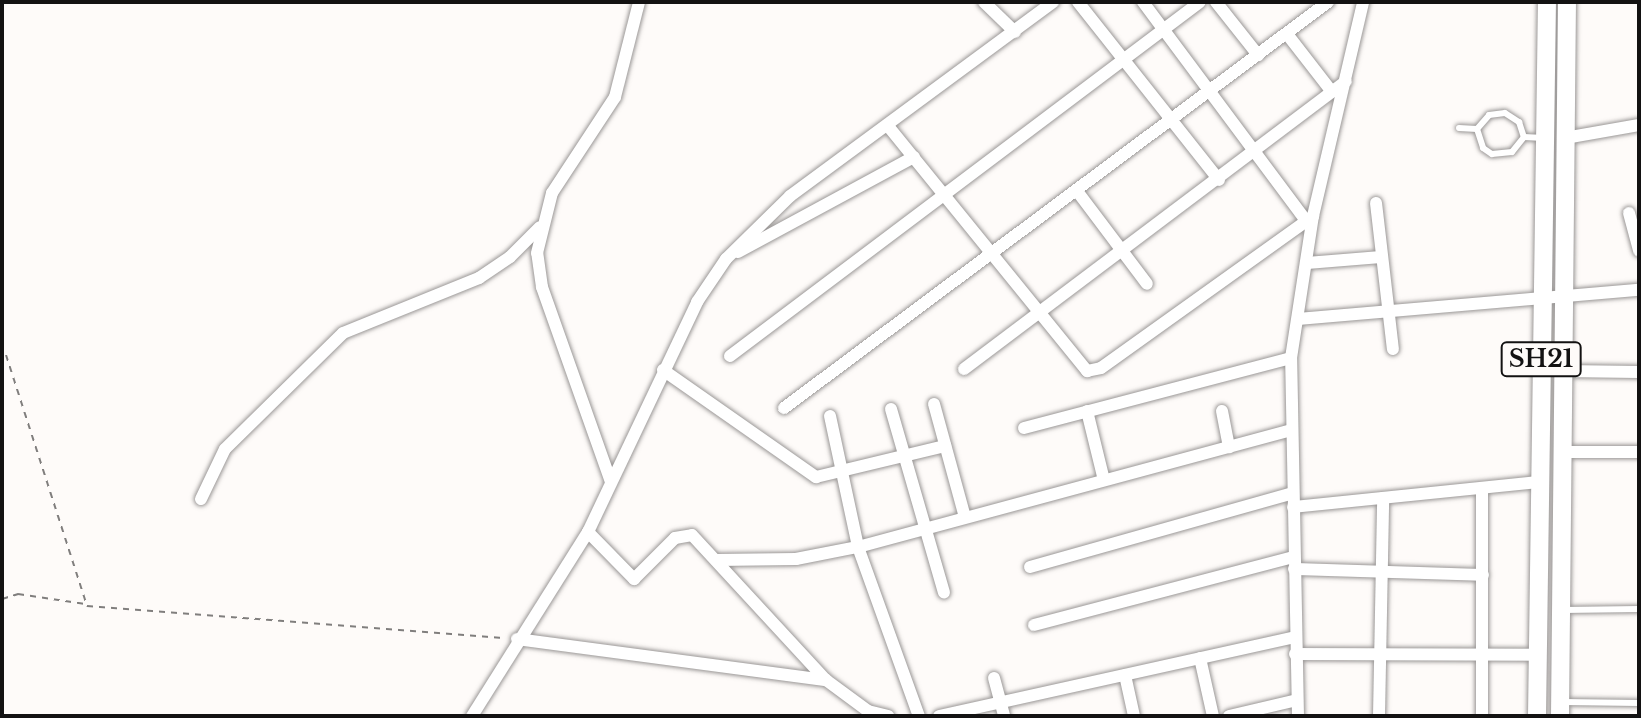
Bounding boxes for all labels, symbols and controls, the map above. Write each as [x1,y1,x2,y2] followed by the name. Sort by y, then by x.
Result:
[1499,339,1583,379] road number: SH21

